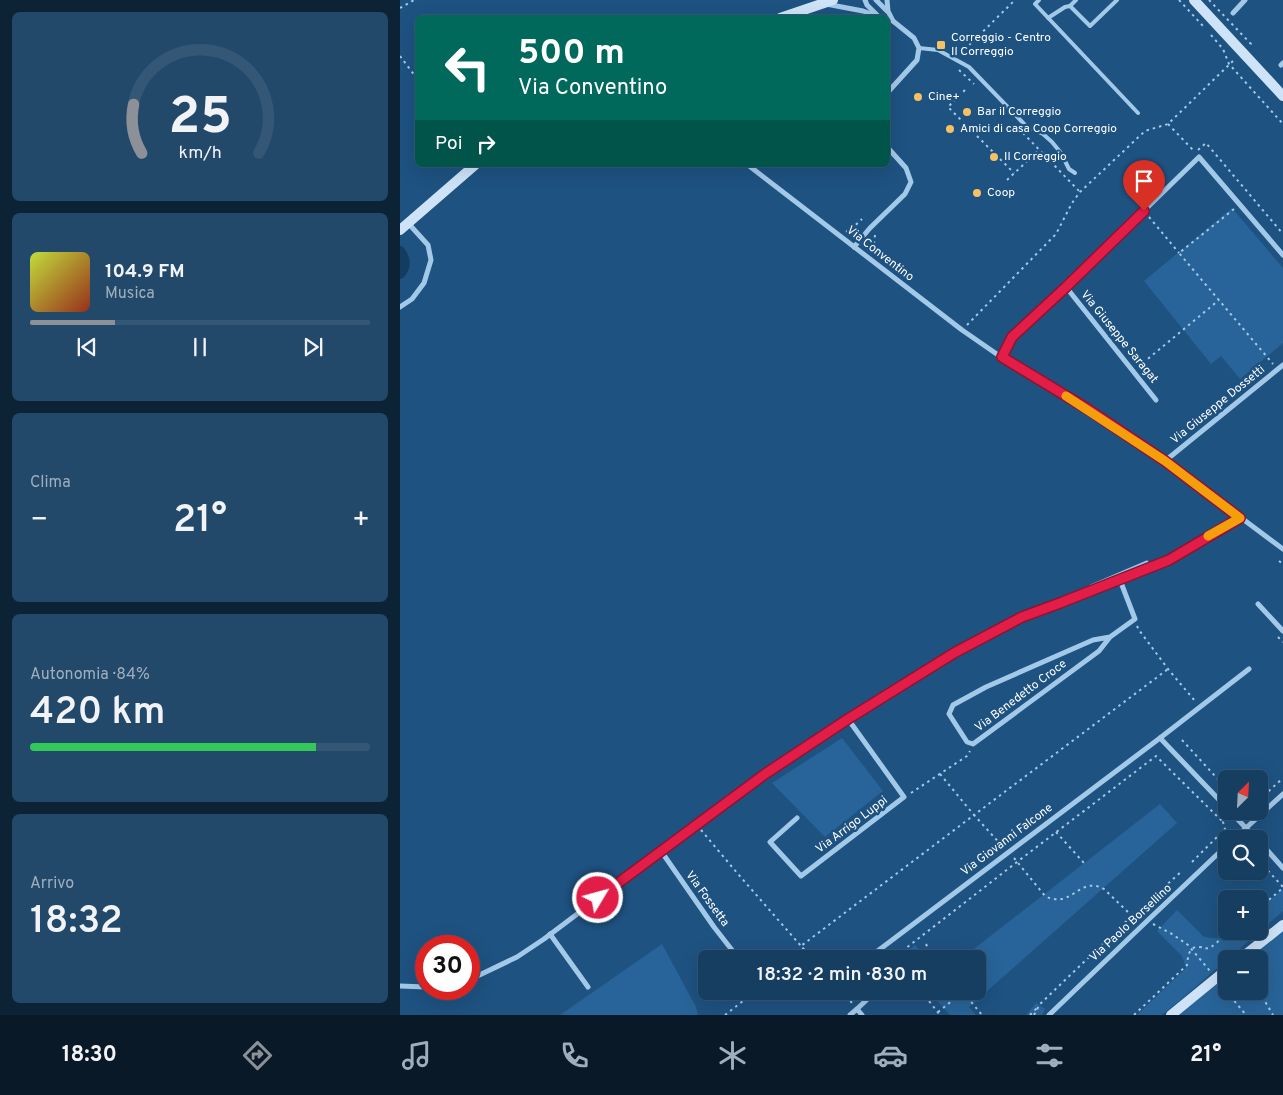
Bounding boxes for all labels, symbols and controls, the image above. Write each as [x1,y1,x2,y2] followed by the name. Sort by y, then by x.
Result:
[951,30,1051,60] place label: Correggio - Centro Il Correggio
[518,32,625,76] text: 500 m
[435,35,500,100] icon: left
[935,39,947,51] marker: Correggio - Centro Il Correggio
[518,75,667,102] text: Via Conventino
[168,86,232,152] text: 25
[928,89,960,105] place label: Cine+
[912,91,924,103] marker: Cine+
[977,104,1062,120] place label: Bar il Correggio
[961,106,973,118] marker: Bar il Correggio
[960,121,1117,137] place label: Amici di casa Coop Correggio
[944,123,956,135] marker: Amici di casa Coop Correggio
[472,130,500,158] icon: right
[435,132,462,156] text: Poi
[178,142,222,165] text: km/h
[1004,149,1067,165] place label: Il Correggio
[988,151,1000,163] marker: Il Correggio
[1123,160,1165,211] pin
[1130,167,1158,195] icon: arrive
[987,185,1015,201] place label: Coop
[971,187,983,199] marker: Coop
[843,223,917,286] street label: Via Conventino
[105,260,185,284] text: 104.9 FM
[105,284,155,304] text: Musica
[1077,287,1161,387] street label: Via Giuseppe Saragat
[73,333,101,361] icon: previous
[186,333,214,361] icon: pause
[299,333,327,361] icon: next
[1168,362,1268,448] street label: Via Giuseppe Dossetti
[30,473,71,493] text: Clima
[173,497,227,546] text: 21°
[30,503,48,539] text: −
[352,503,370,539] text: +
[972,656,1070,736] street label: Via Benedetto Croce
[30,665,150,685] text: Autonomia · 84%
[30,689,165,738] text: 420 km
[1218,770,1268,820] north arrow
[1218,770,1268,1000] map controls
[813,793,891,857] street label: Via Arrigo Luppi
[958,800,1056,880] street label: Via Giovanni Falcone
[1218,830,1268,880] button: search
[681,868,733,930] street label: Via Fossetta
[571,871,623,923] position arrow
[30,874,74,894] text: Arrivo
[1086,880,1176,965] street label: Via Paolo Borsellino
[1218,890,1268,940] button: +
[30,898,123,947] text: 18:32
[415,935,480,1000] speed limit sign: 30
[1218,950,1268,1000] button: −
[757,963,927,987] text: 18:32 · 2 min · 830 m
[240,1038,275,1073] icon: directions
[399,1038,434,1073] icon: music
[557,1038,592,1073] icon: phone
[715,1038,750,1073] icon: climate
[873,1038,908,1073] icon: car
[1032,1038,1067,1073] icon: filters
[62,1042,117,1069] text: 18:30
[1190,1042,1221,1069] text: 21°

